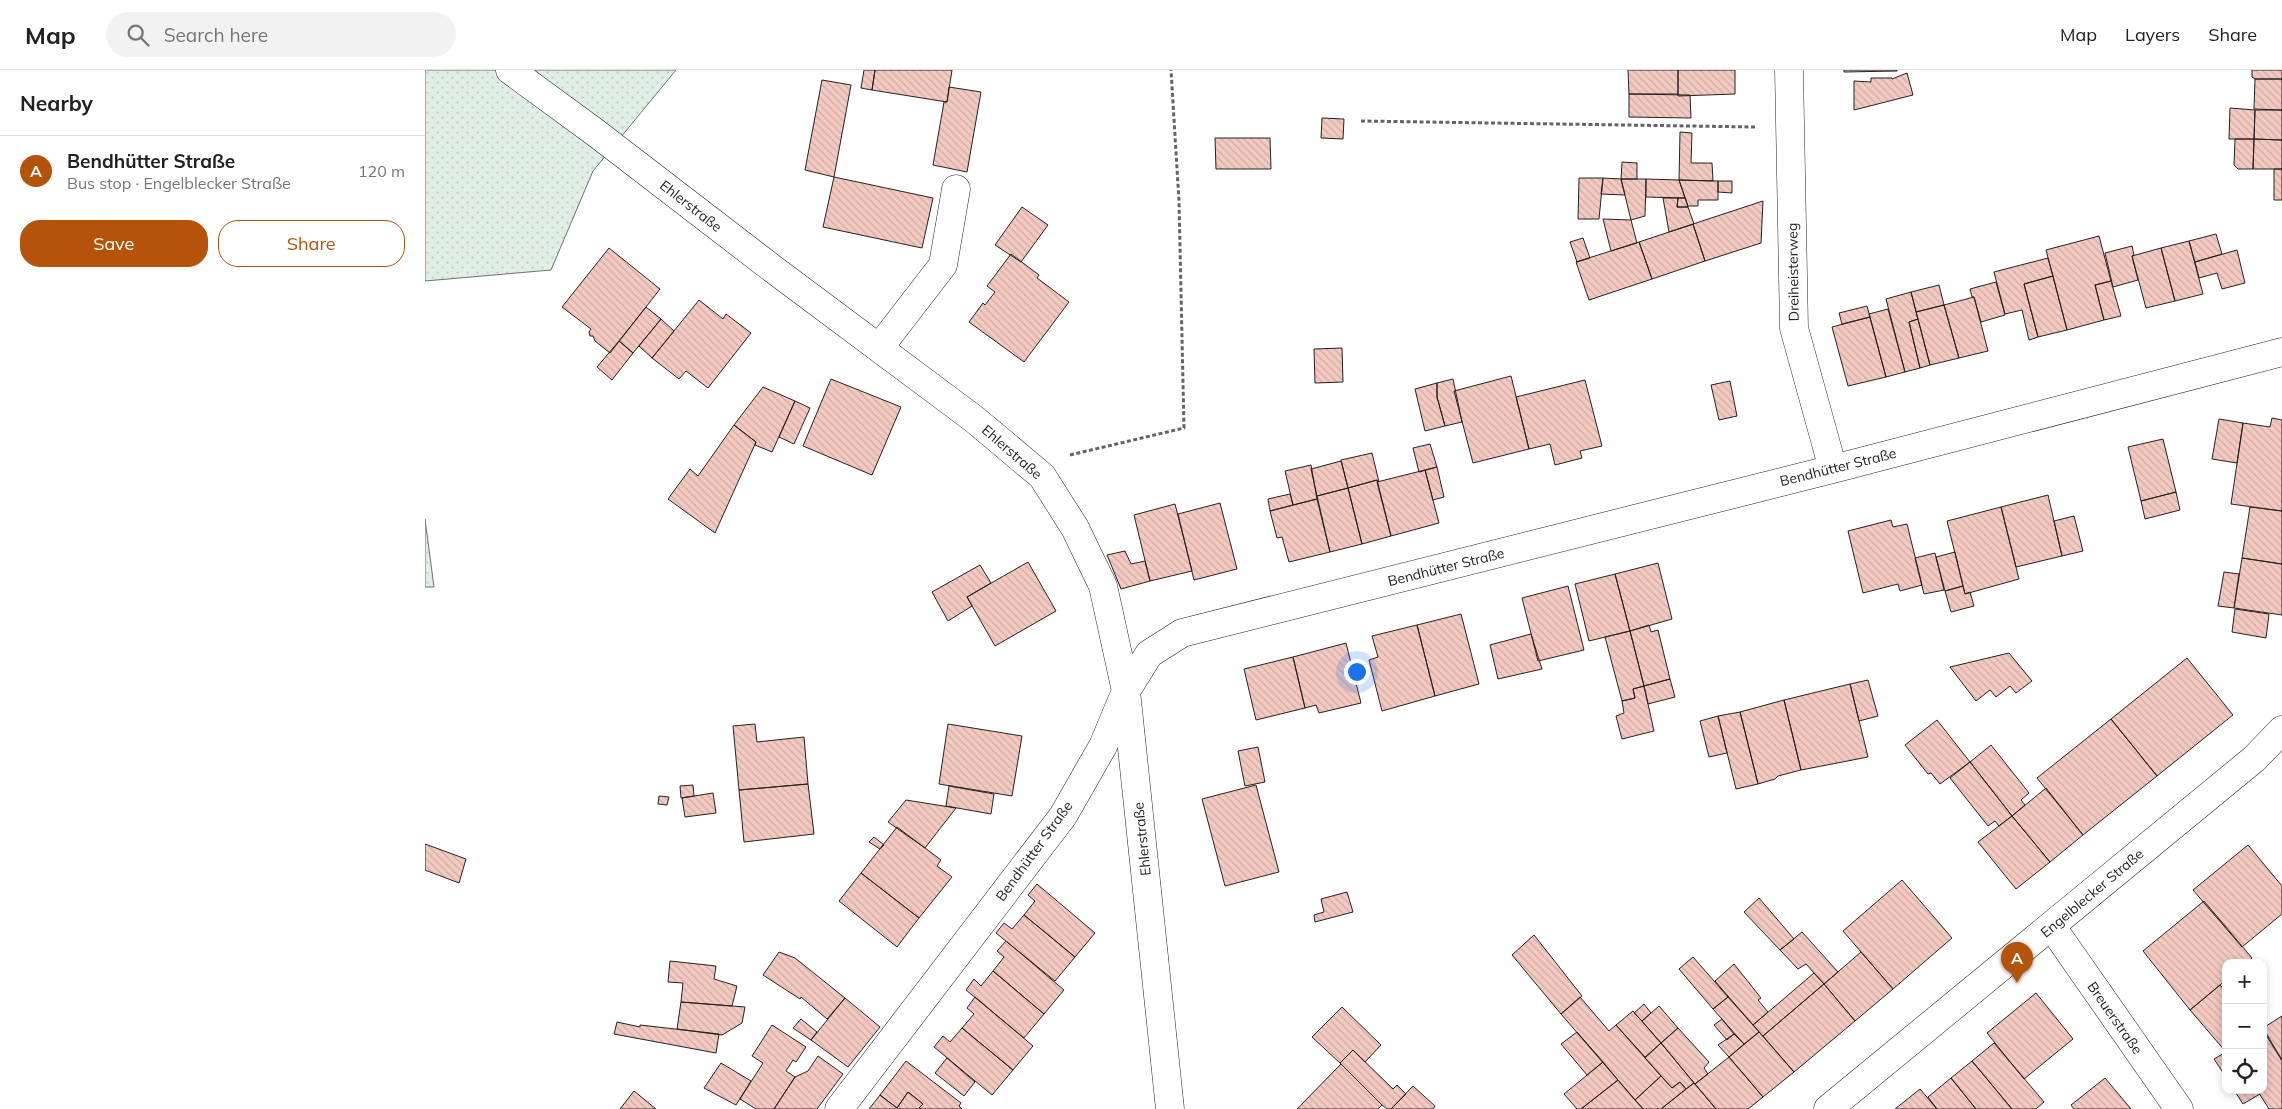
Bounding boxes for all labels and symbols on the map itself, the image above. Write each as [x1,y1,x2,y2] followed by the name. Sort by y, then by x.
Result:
[656,176,726,236] street label: Ehlerstraße
[1783,223,1803,321] street label: Dreiheisterweg
[978,421,1046,483] street label: Ehlerstraße
[1778,444,1898,490] street label: Bendhütter Straße
[1386,544,1506,590] street label: Bendhütter Straße
[1344,659,1370,685] your location
[992,797,1076,905] street label: Bendhütter Straße
[1129,801,1155,877] street label: Ehlerstraße
[2037,845,2147,941] street label: Engelblecker Straße
[2001,942,2033,983] pin: A
[2083,978,2147,1058] street label: Breuerstraße

